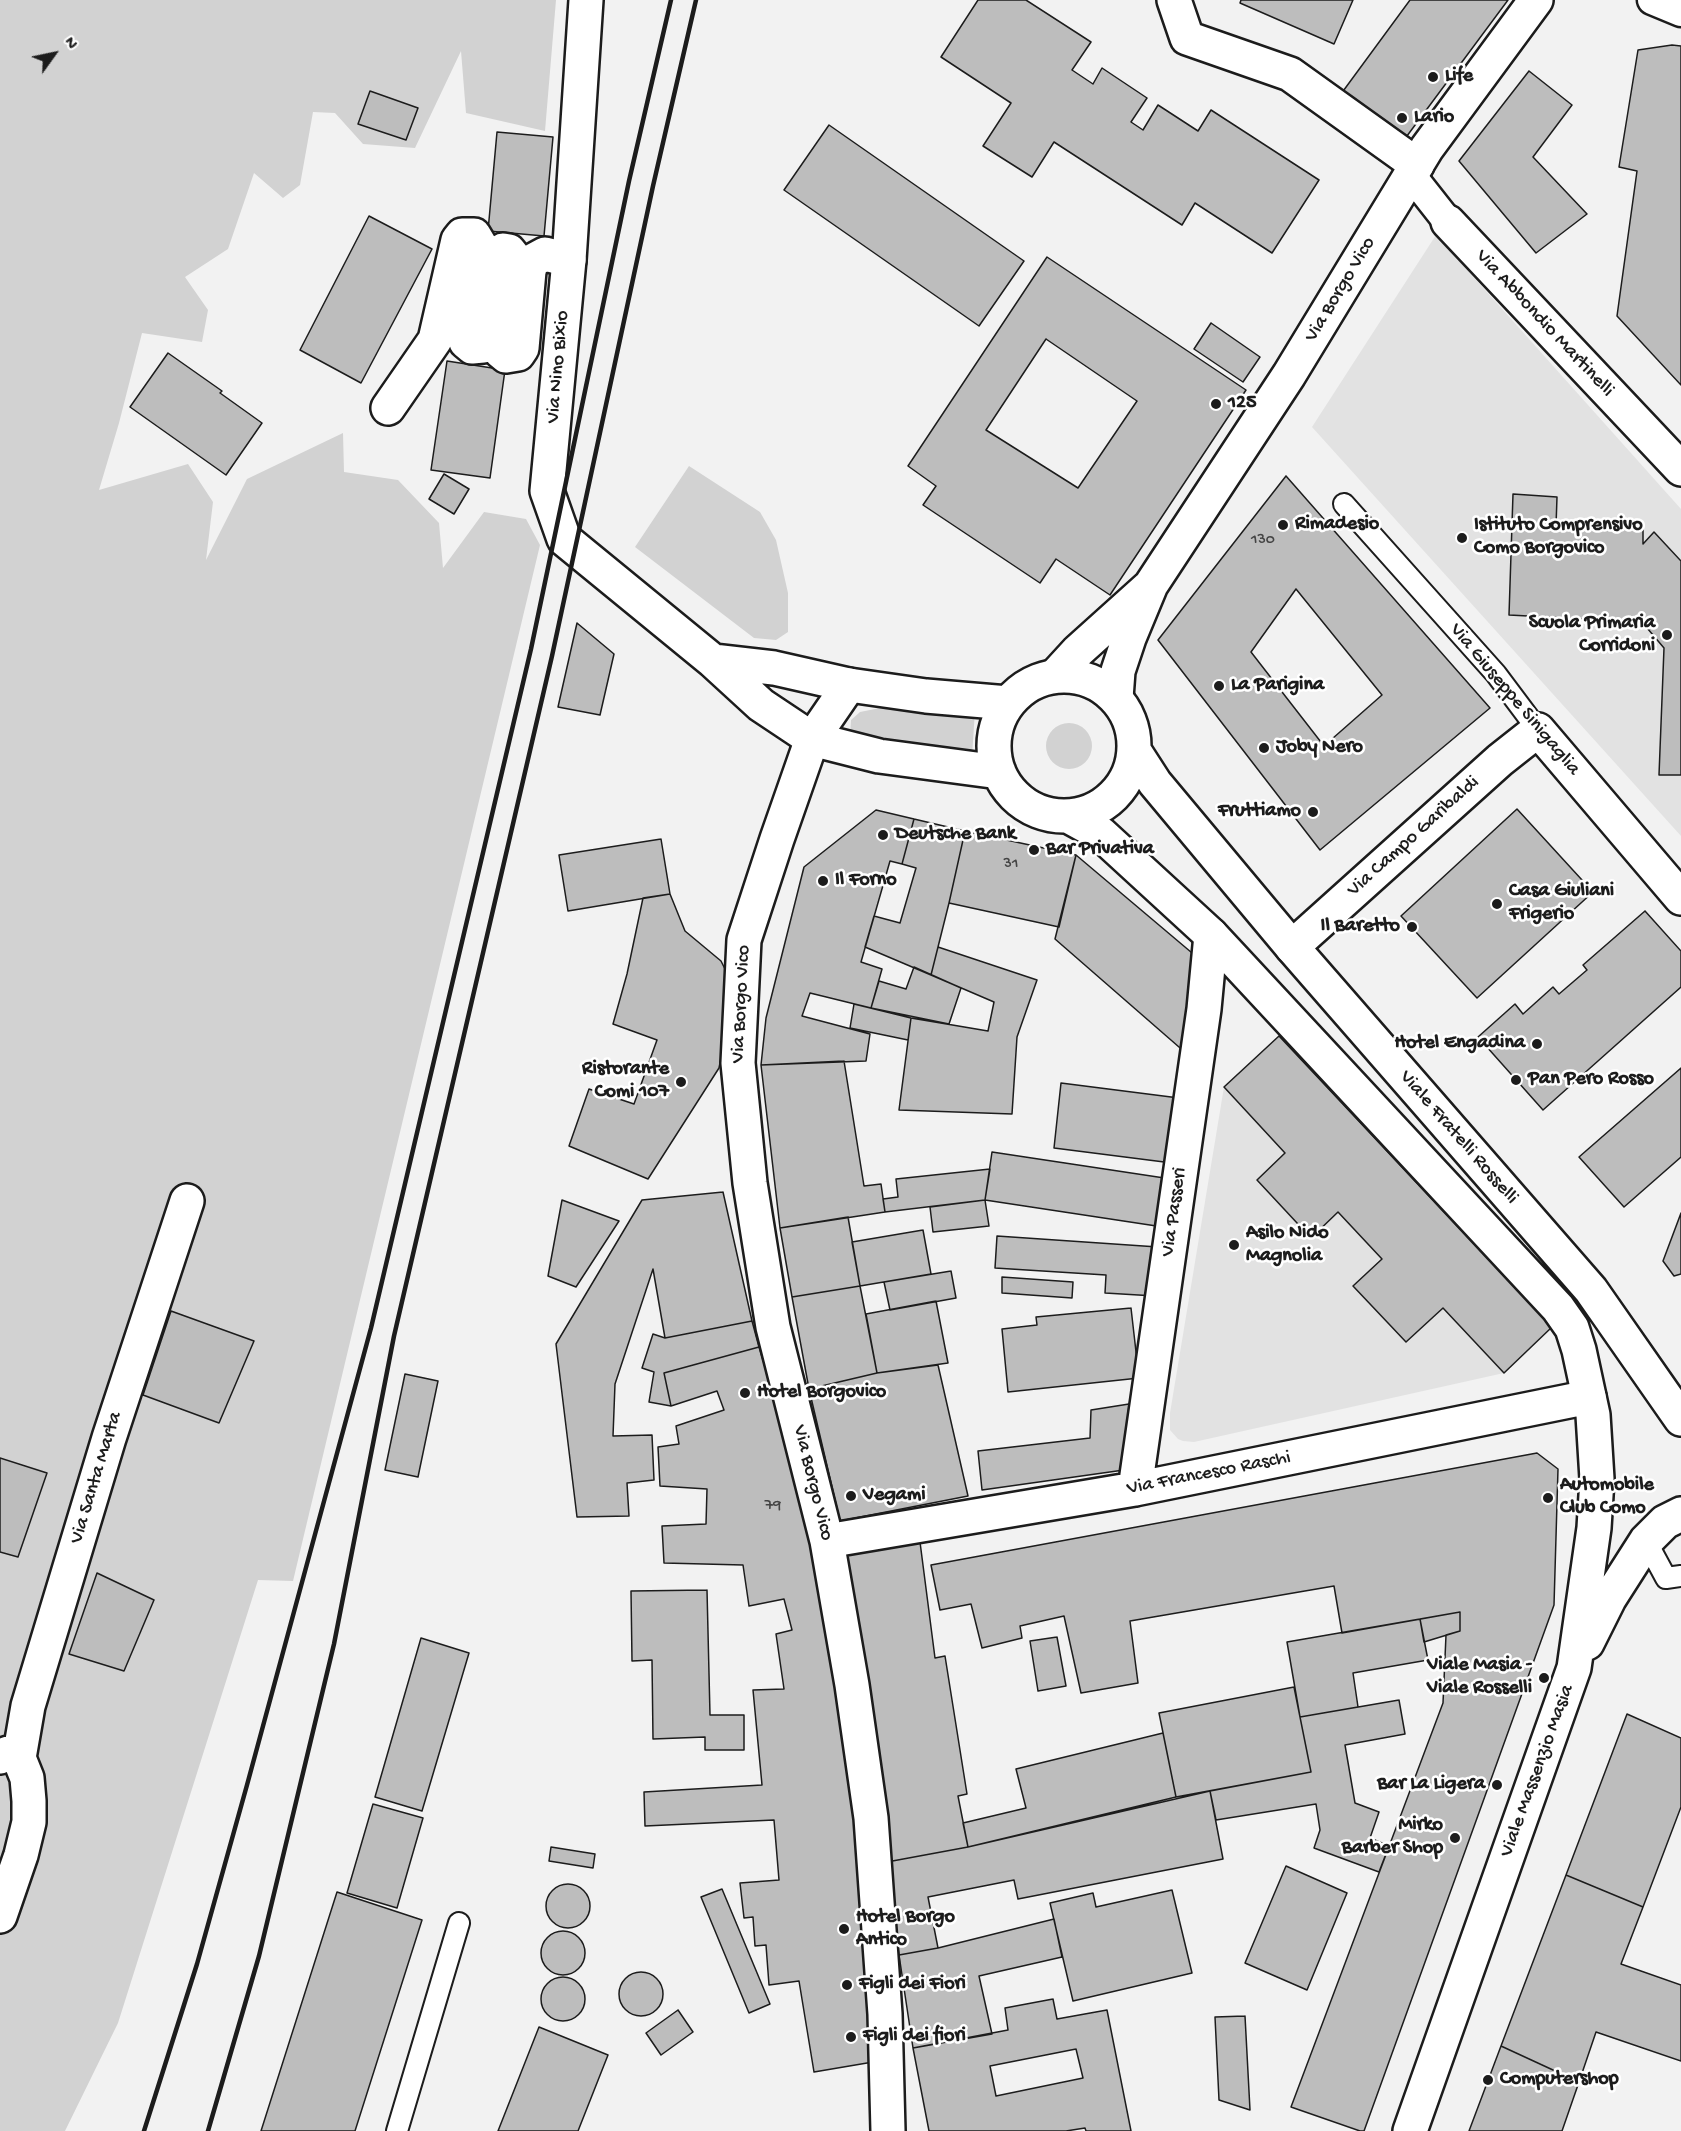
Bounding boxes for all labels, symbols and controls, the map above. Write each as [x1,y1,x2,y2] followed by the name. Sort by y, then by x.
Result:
[24,24,84,84] north arrow
[59,34,80,53] text: N
[1445,65,1473,89] place label: Life
[1426,70,1440,84] marker: Life
[1414,106,1454,130] place label: Lario
[1395,111,1409,125] marker: Lario
[1300,233,1382,347] street label: Via Borgo Vico
[1469,245,1619,403] street label: Via Abbondio Martinelli
[542,310,576,424] street label: Via Nino Bixio
[1228,392,1256,416] place label: 125
[1209,397,1223,411] marker: 125
[1295,513,1379,537] place label: Rimadesio
[1474,514,1643,561] place label: Istituto Comprensivo Como Borgovico
[1276,518,1290,532] marker: Rimadesio
[1251,531,1275,551] house number: 130
[1455,531,1469,545] marker: Istituto Comprensivo Como Borgovico
[1529,612,1655,659] place label: Scuola Primaria Corridoni
[1443,619,1585,781] street label: Via Giuseppe Sinigaglia
[1660,628,1674,642] marker: Scuola Primaria Corridoni
[1231,674,1324,698] place label: La Parigina
[1212,679,1226,693] marker: La Parigina
[1276,736,1363,760] place label: Joby Nero
[1257,741,1271,755] marker: Joby Nero
[1343,771,1485,903] street label: Via Campo Garibaldi
[1218,800,1301,824] place label: Fruttiamo
[1306,805,1320,819] marker: Fruttiamo
[895,823,1016,847] place label: Deutsche Bank
[876,828,890,842] marker: Deutsche Bank
[1046,838,1154,862] place label: Bar Privativa
[1027,843,1041,857] marker: Bar Privativa
[1004,855,1018,875] house number: 31
[835,869,897,893] place label: Il Forno
[816,874,830,888] marker: Il Forno
[1509,880,1614,927] place label: Casa Giuliani Frigerio
[1490,897,1504,911] marker: Casa Giuliani Frigerio
[1321,915,1400,939] place label: Il Baretto
[1405,920,1419,934] marker: Il Baretto
[727,944,757,1064] street label: Via Borgo Vico
[1394,1032,1525,1056] place label: Hotel Engadina
[1530,1037,1544,1051] marker: Hotel Engadina
[582,1058,669,1105] place label: Ristorante Comi 107
[1393,1066,1523,1210] street label: Viale Fratelli Rosselli
[1528,1068,1654,1092] place label: Pan Pero Rosso
[1509,1073,1523,1087] marker: Pan Pero Rosso
[674,1075,688,1089] marker: Ristorante Comi 107
[1157,1166,1193,1258] street label: Via Passeri
[1246,1222,1329,1269] place label: Asilo Nido Magnolia
[1227,1238,1241,1252] marker: Asilo Nido Magnolia
[757,1381,886,1405] place label: Hotel Borgovico
[738,1386,752,1400] marker: Hotel Borgovico
[66,1409,128,1547] street label: Via Santa Marta
[786,1423,838,1543] street label: Via Borgo Vico
[1125,1446,1293,1502] street label: Via Francesco Raschi
[1560,1474,1654,1521] place label: Automobile Club Como
[863,1484,925,1508] place label: Vegami
[844,1489,858,1503] marker: Vegami
[1541,1491,1555,1505] marker: Automobile Club Como
[765,1497,781,1517] house number: 79
[1427,1654,1532,1701] place label: Viale Masia - Viale Rosselli
[1537,1671,1551,1685] marker: Viale Masia - Viale Rosselli
[1496,1682,1580,1860] street label: Viale Massenzio Masia
[1377,1773,1485,1797] place label: Bar La Ligera
[1490,1778,1504,1792] marker: Bar La Ligera
[1342,1814,1443,1861] place label: Mirko Barber Shop
[1448,1831,1462,1845] marker: Mirko Barber Shop
[856,1906,955,1953] place label: Hotel Borgo Antico
[837,1922,851,1936] marker: Hotel Borgo Antico
[859,1973,966,1997] place label: Figli dei Fiori
[840,1978,854,1992] marker: Figli dei Fiori
[863,2025,966,2049] place label: Figli dei fiori
[844,2030,858,2044] marker: Figli dei fiori
[1500,2068,1619,2092] place label: Computershop
[1481,2073,1495,2087] marker: Computershop

